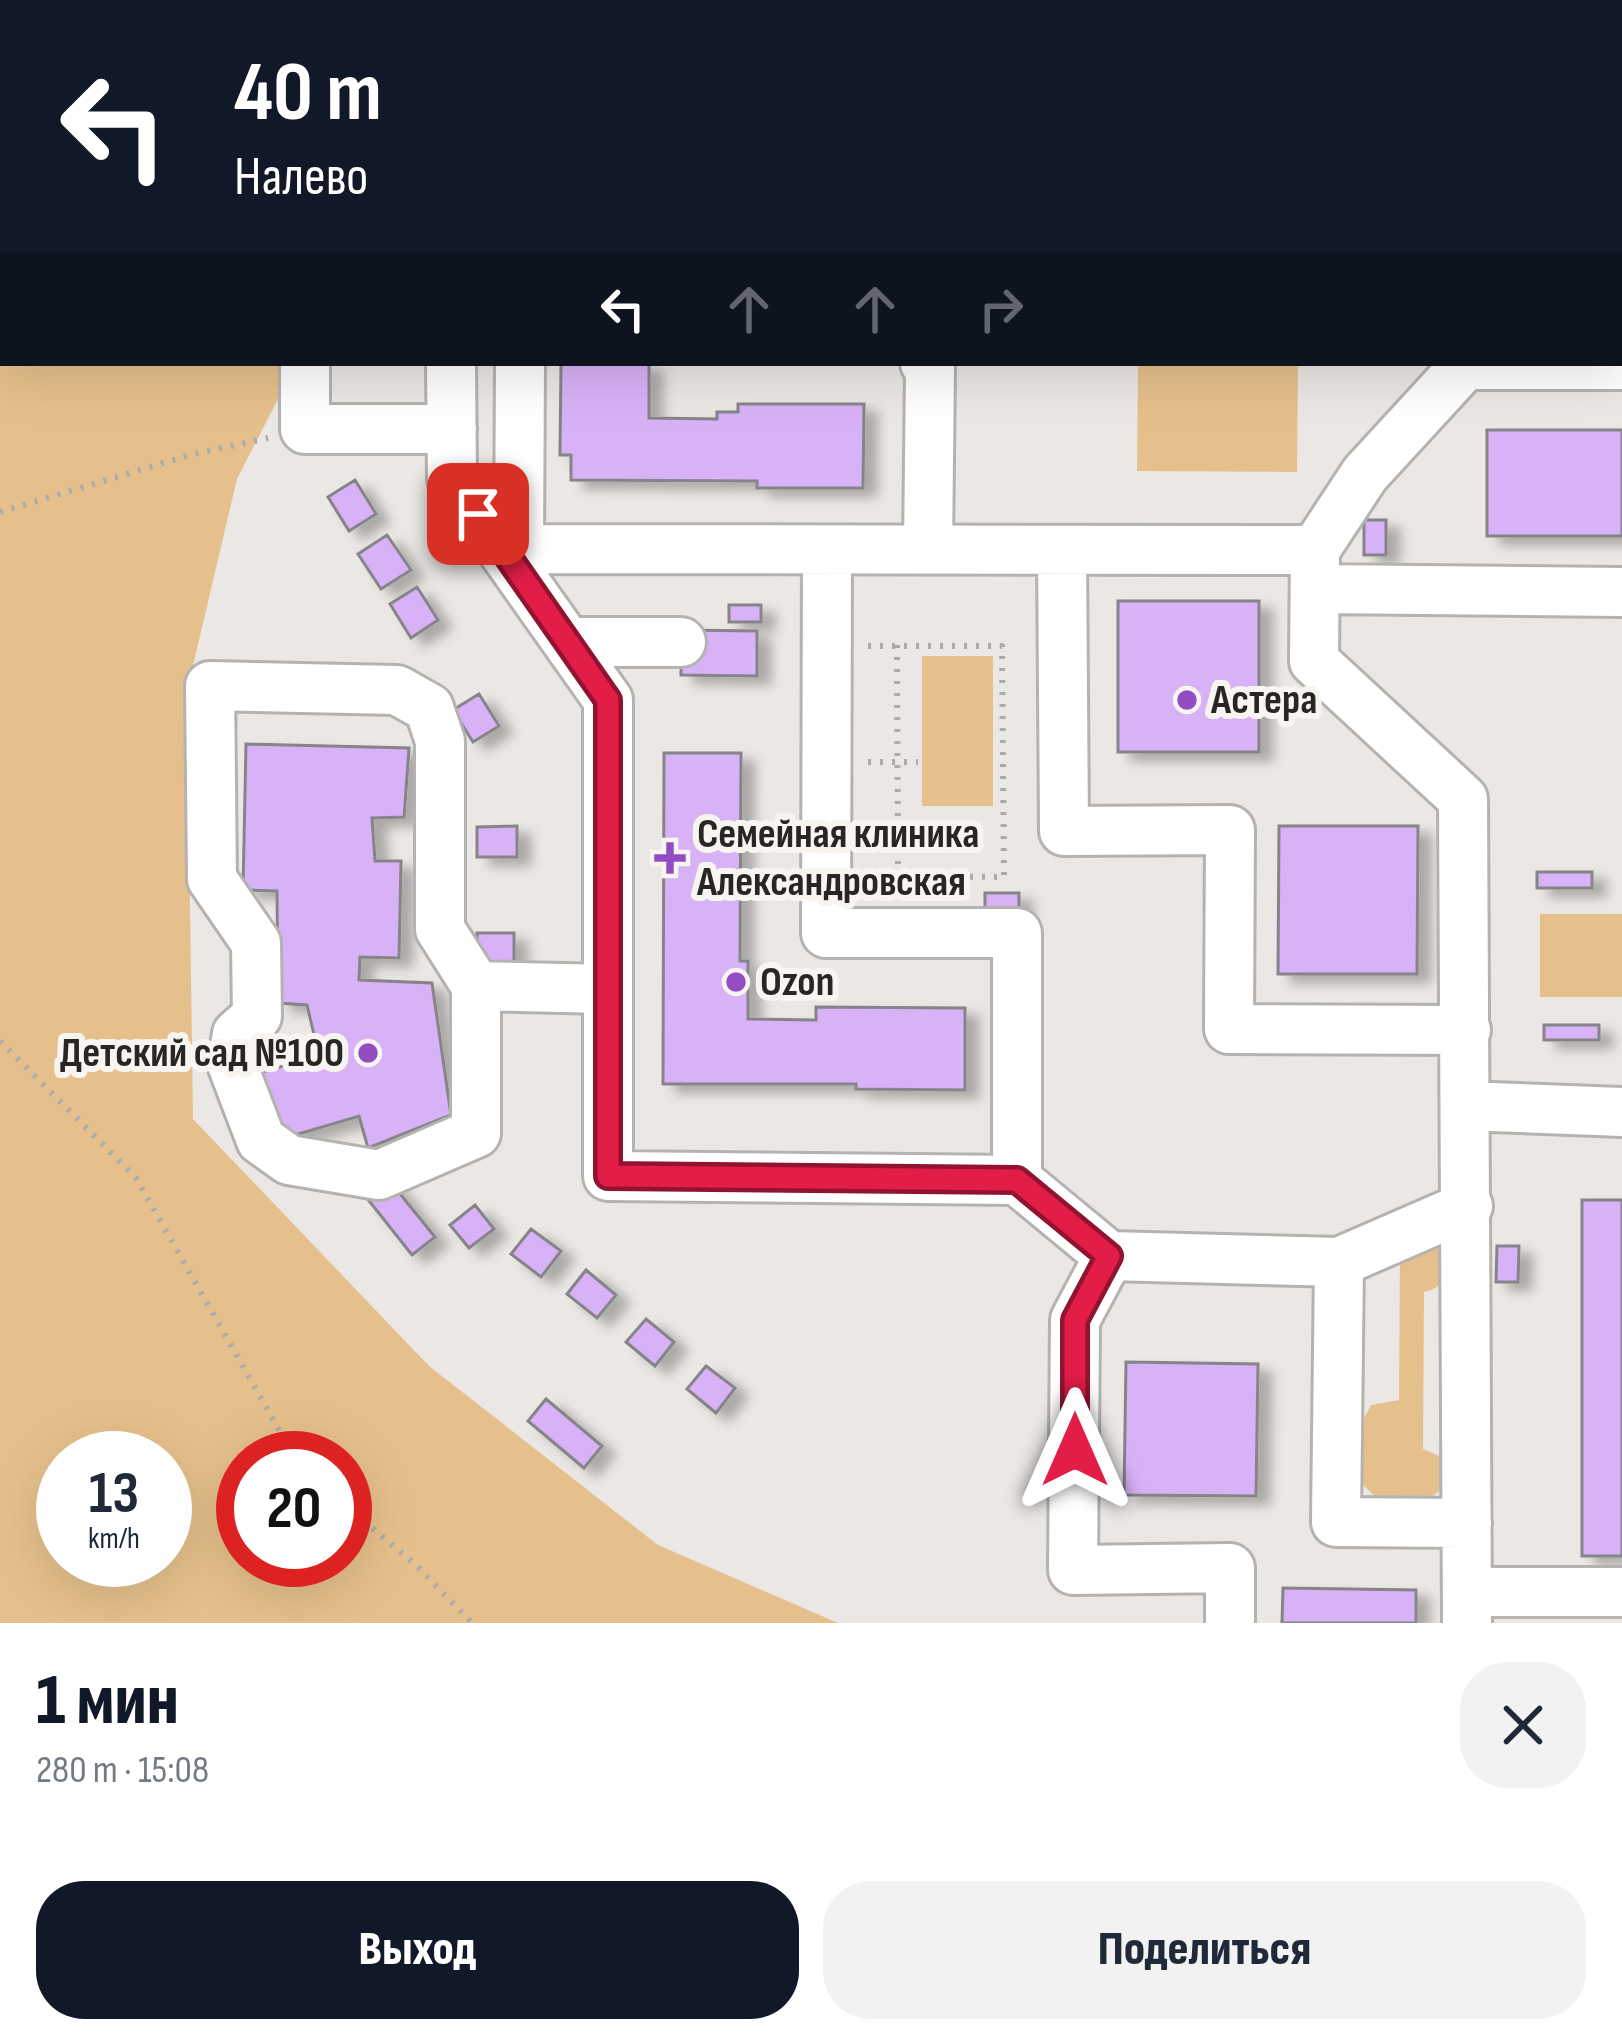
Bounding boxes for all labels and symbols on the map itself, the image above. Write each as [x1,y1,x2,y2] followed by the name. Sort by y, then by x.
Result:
[427,463,529,565] pin
[1210,675,1317,726] place label: Астера
[1174,687,1200,713] marker: Астера
[696,809,979,908] place label: Семейная клиника Александровская
[654,842,686,874] marker: Семейная клиника Александровская
[760,957,834,1008] place label: Ozon
[723,969,749,995] marker: Ozon
[60,1028,344,1079] place label: Детский сад №100
[355,1040,381,1066] marker: Детский сад №100
[1012,1387,1138,1513] position arrow
[216,1431,372,1587] speed limit sign: 20

